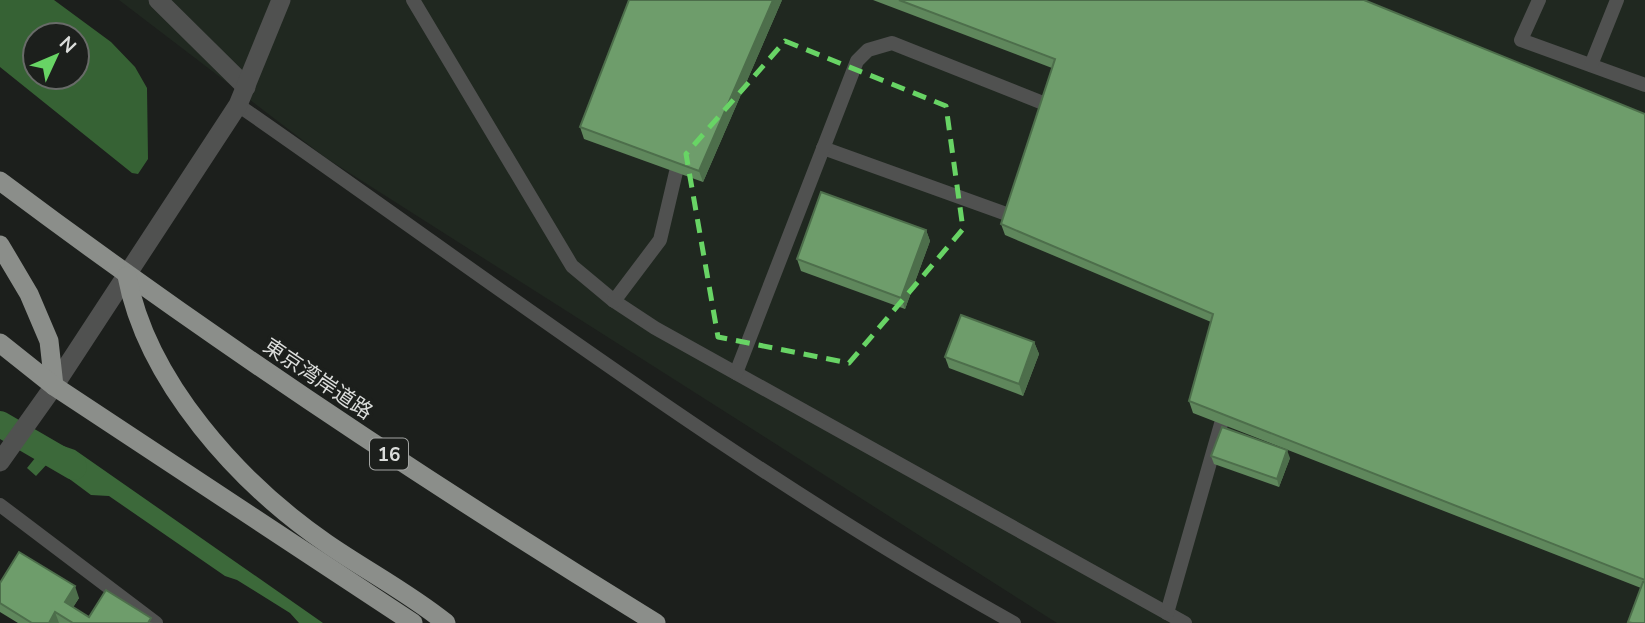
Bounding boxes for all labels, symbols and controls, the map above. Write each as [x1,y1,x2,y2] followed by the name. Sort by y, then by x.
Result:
[21,21,91,91] north arrow
[53,31,82,59] text: N
[258,332,378,426] street label: 東京湾岸道路
[370,438,408,470] road number: 16

